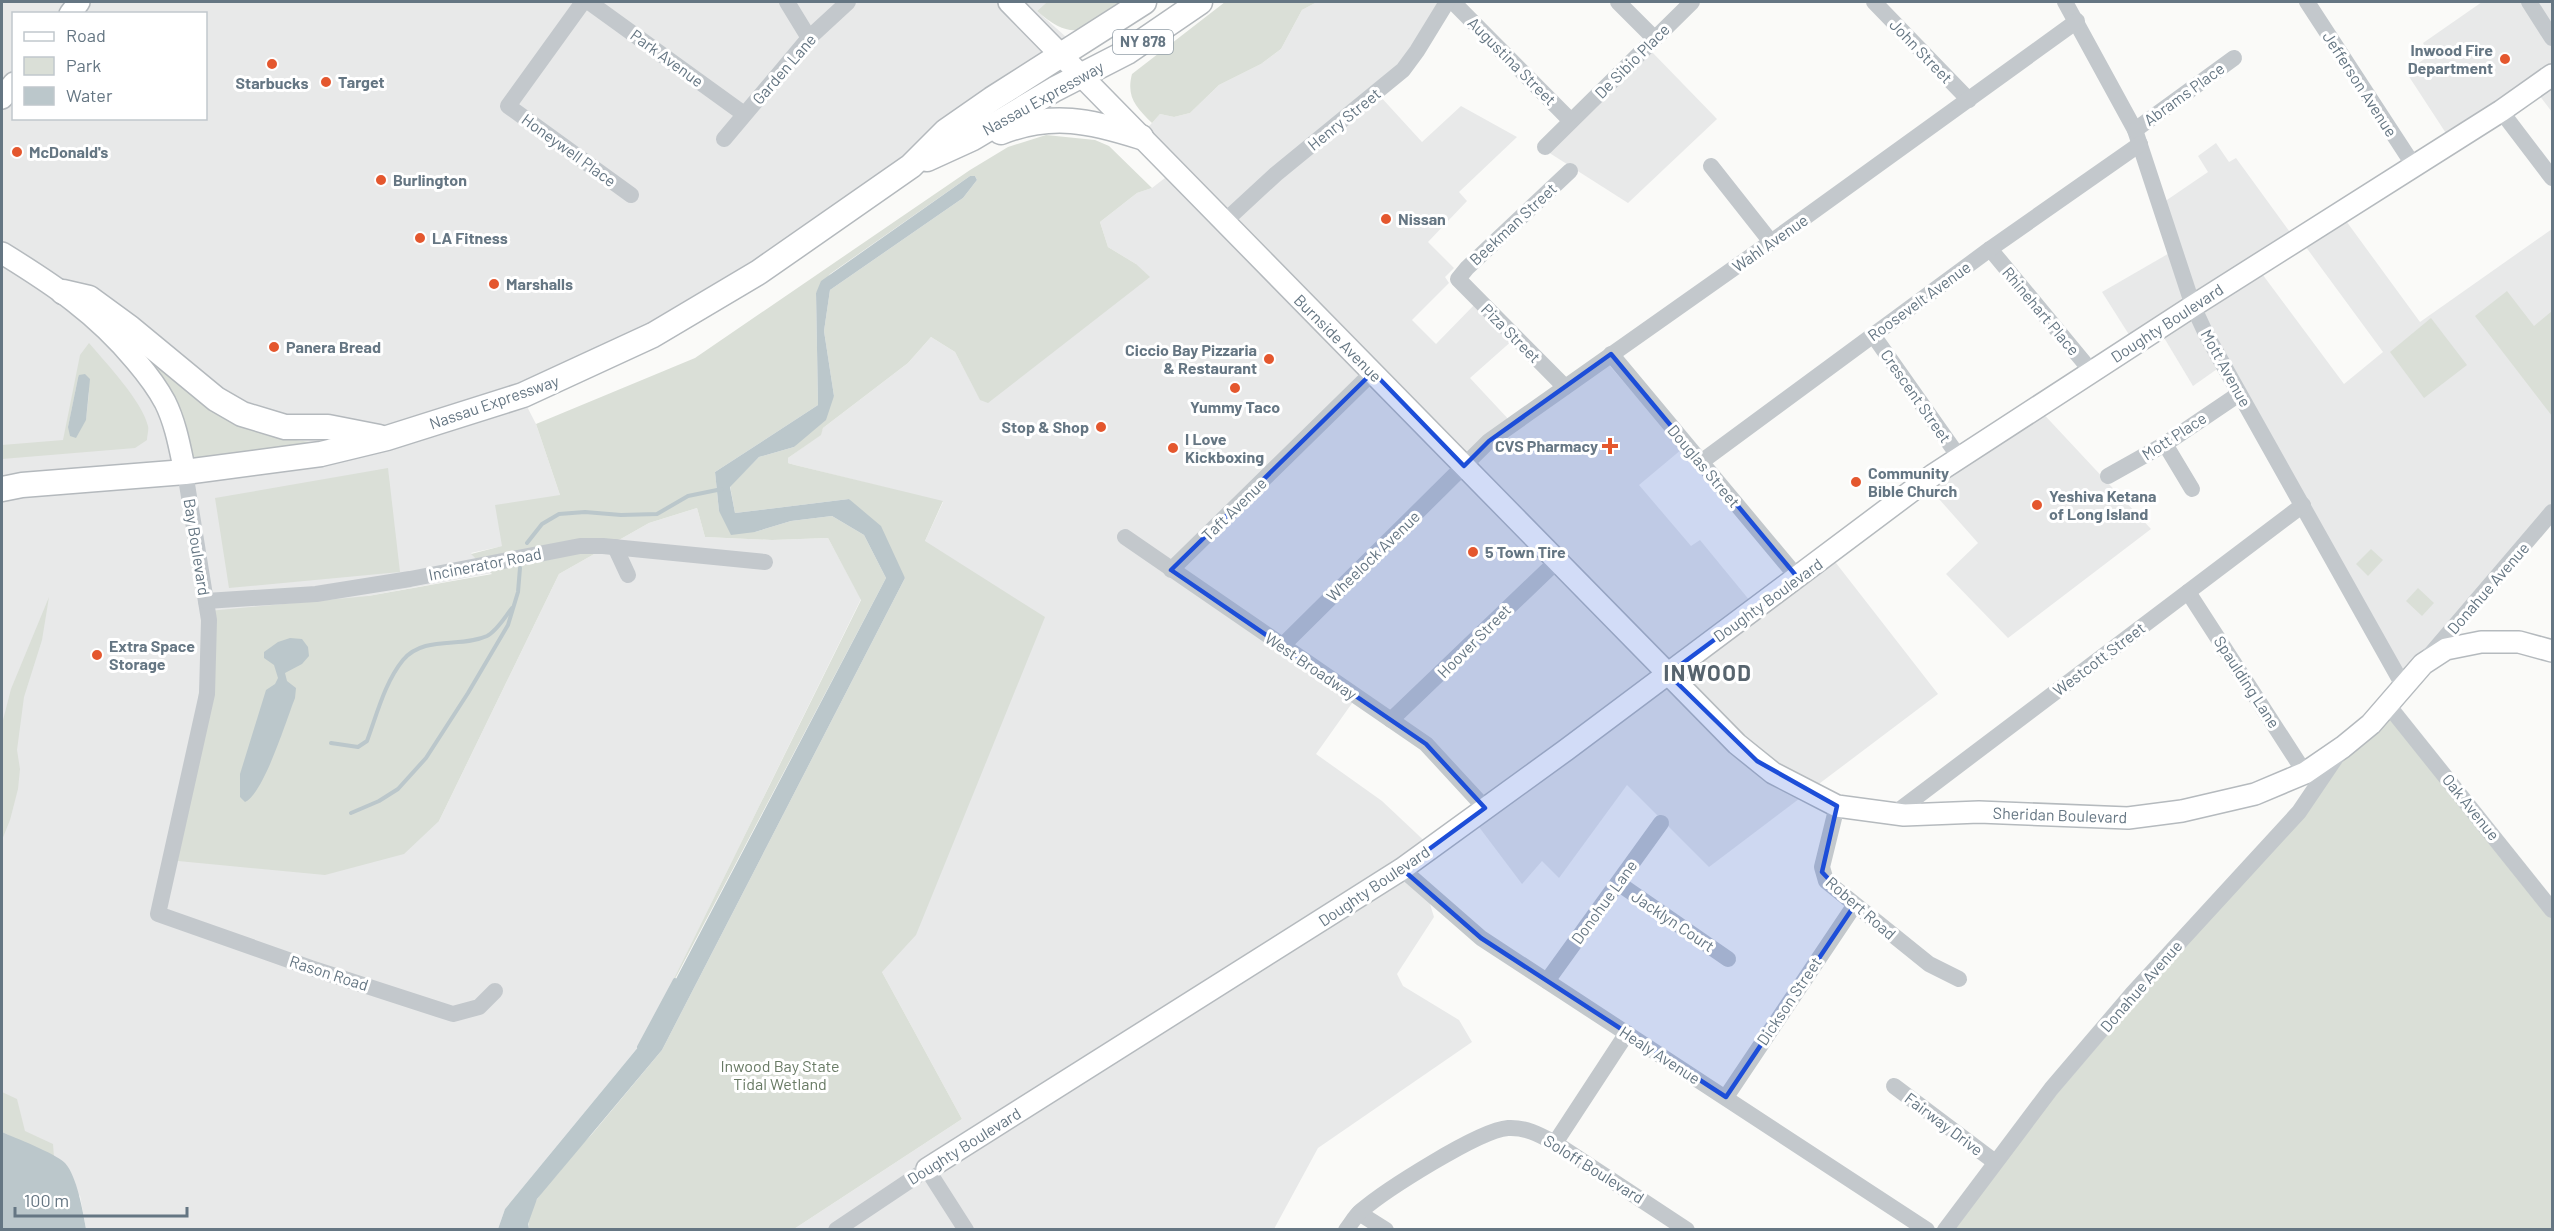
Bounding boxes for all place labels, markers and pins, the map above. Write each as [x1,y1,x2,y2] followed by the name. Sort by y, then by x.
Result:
[2408,40,2493,77] place label: Inwood Fire Department
[2498,52,2512,66] marker: Inwood Fire Department
[265,57,279,71] marker: Starbucks
[338,72,385,91] place label: Target
[236,73,308,92] place label: Starbucks
[319,75,333,89] marker: Target
[29,142,108,161] place label: McDonald's
[10,145,24,159] marker: McDonald's
[393,170,467,189] place label: Burlington
[374,173,388,187] marker: Burlington
[1398,209,1446,228] place label: Nissan
[1379,212,1393,226] marker: Nissan
[432,228,508,247] place label: LA Fitness
[413,231,427,245] marker: LA Fitness
[506,274,573,293] place label: Marshalls
[487,277,501,291] marker: Marshalls
[286,337,381,356] place label: Panera Bread
[267,340,281,354] marker: Panera Bread
[1125,340,1257,377] place label: Ciccio Bay Pizzaria & Restaurant
[1262,352,1276,366] marker: Ciccio Bay Pizzaria & Restaurant
[1228,381,1242,395] marker: Yummy Taco
[1190,397,1280,416] place label: Yummy Taco
[1002,417,1089,436] place label: Stop & Shop
[1094,420,1108,434] marker: Stop & Shop
[1185,429,1264,466] place label: I Love Kickboxing
[1495,436,1598,455] place label: CVS Pharmacy
[1603,439,1617,453] marker: CVS Pharmacy
[1166,441,1180,455] marker: I Love Kickboxing
[1868,463,1957,500] place label: Community Bible Church
[1849,475,1863,489] marker: Community Bible Church
[2049,486,2156,523] place label: Yeshiva Ketana of Long Island
[2030,498,2044,512] marker: Yeshiva Ketana of Long Island
[1485,542,1566,561] place label: 5 Town Tire
[1466,545,1480,559] marker: 5 Town Tire
[109,636,195,673] place label: Extra Space Storage
[90,648,104,662] marker: Extra Space Storage

